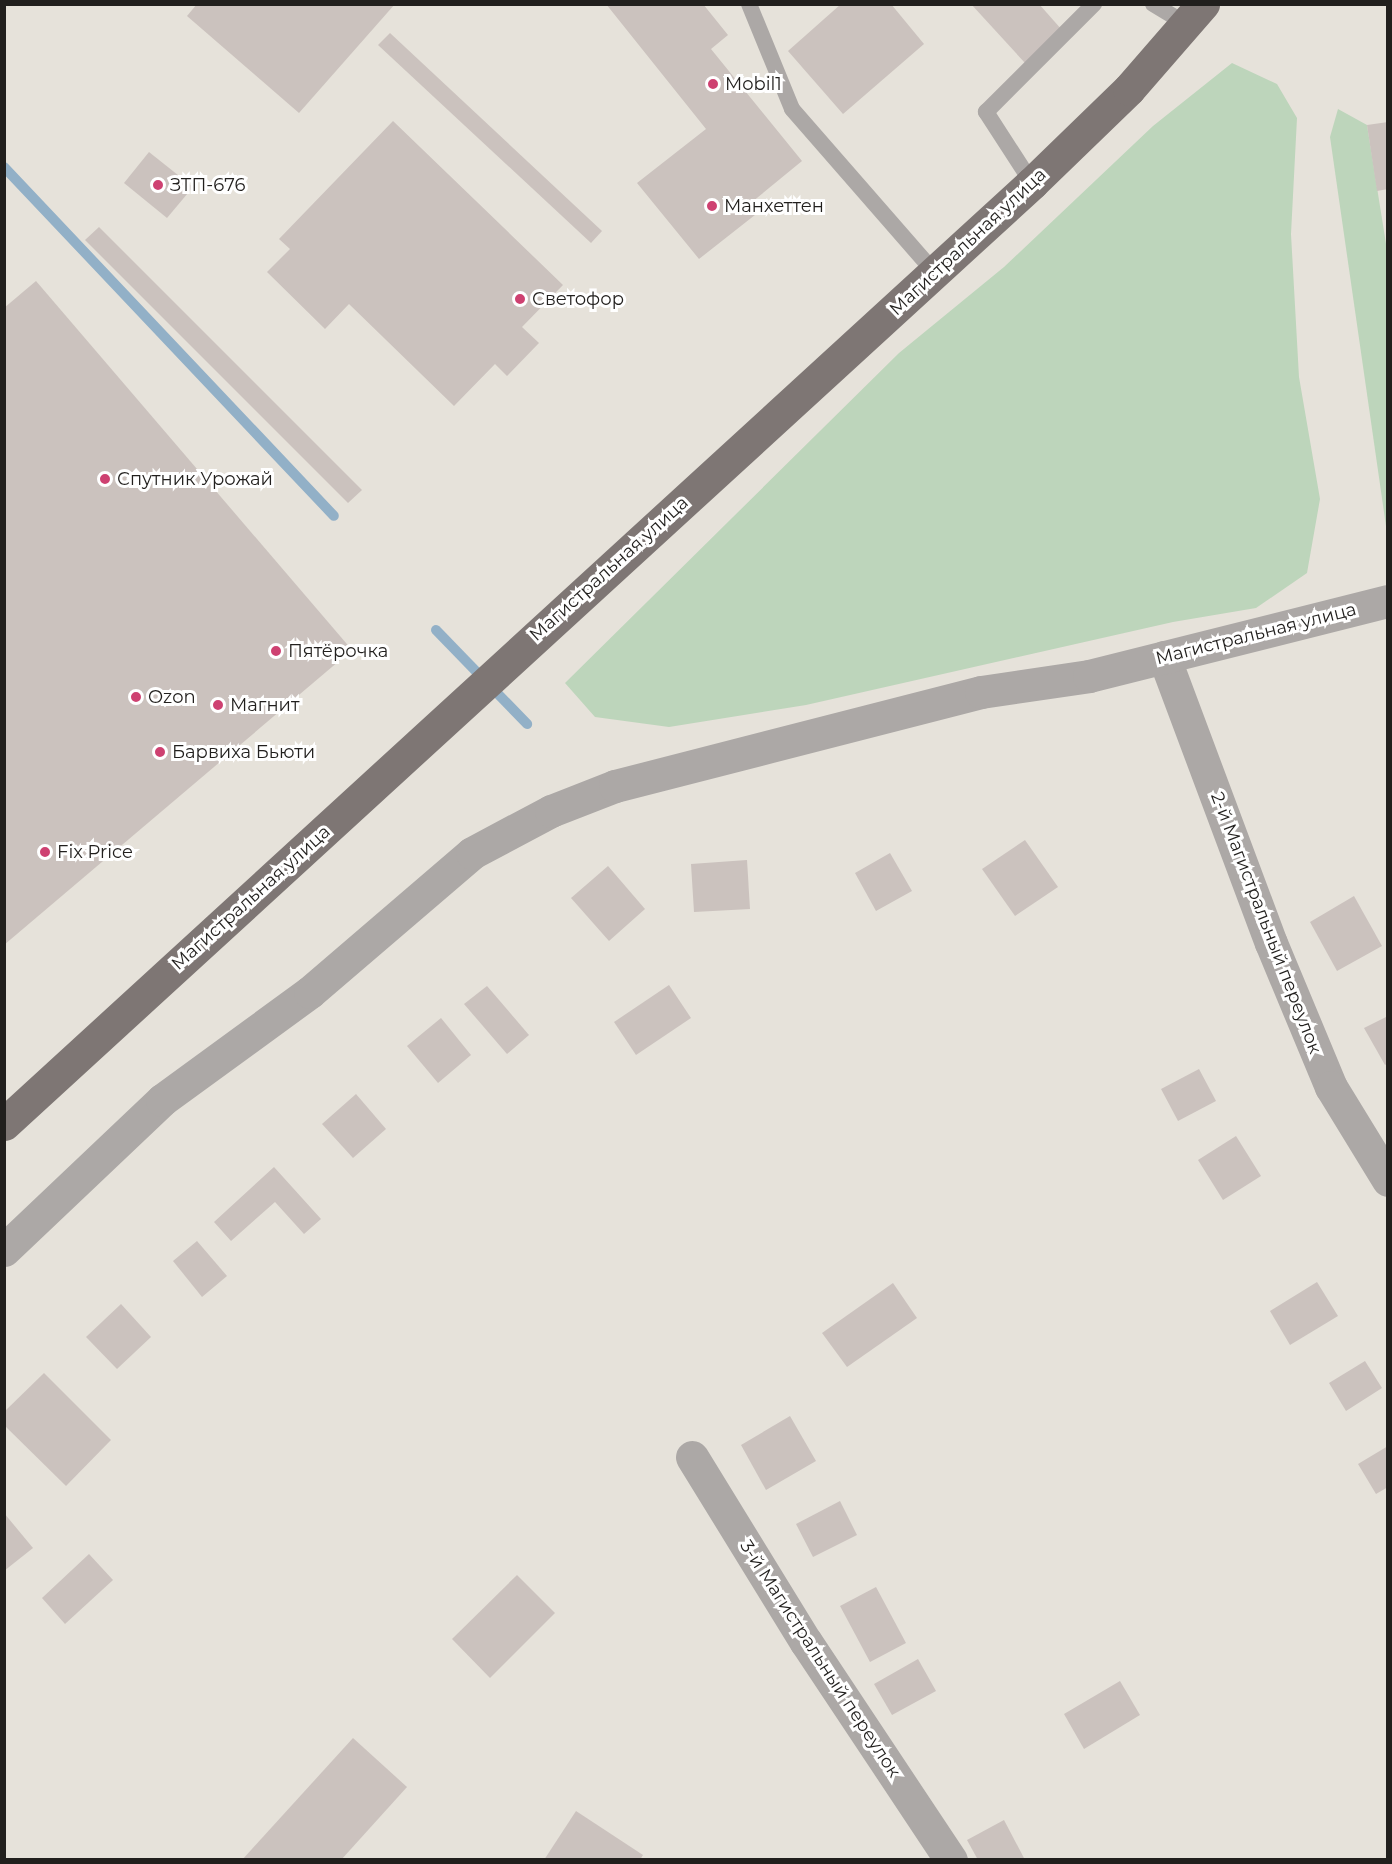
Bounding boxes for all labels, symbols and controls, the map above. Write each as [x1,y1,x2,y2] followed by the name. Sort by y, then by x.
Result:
[725,73,782,95] place label: Mobil1
[706,77,720,91] marker: Mobil1
[885,164,1051,320] street label: Магистральная улица
[170,174,245,196] place label: ЗТП-676
[151,178,165,192] marker: ЗТП-676
[724,195,824,217] place label: Манхеттен
[705,199,719,213] marker: Манхеттен
[532,288,624,310] place label: Светофор
[513,292,527,306] marker: Светофор
[117,468,273,490] place label: Спутник Урожай
[98,472,112,486] marker: Спутник Урожай
[525,492,693,646] street label: Магистральная улица
[1153,599,1359,669] street label: Магистральная улица
[288,640,388,662] place label: Пятёрочка
[269,644,283,658] marker: Пятёрочка
[148,686,196,708] place label: Ozon
[129,690,143,704] marker: Ozon
[230,694,299,716] place label: Магнит
[211,698,225,712] marker: Магнит
[172,741,315,763] place label: Барвиха Бьюти
[153,745,167,759] marker: Барвиха Бьюти
[1206,789,1326,1057] street label: 2-й Магистральный переулок
[167,821,335,975] street label: Магистральная улица
[57,841,133,863] place label: Fix Price
[38,845,52,859] marker: Fix Price
[735,1536,905,1782] street label: 3-й Магистральный переулок

